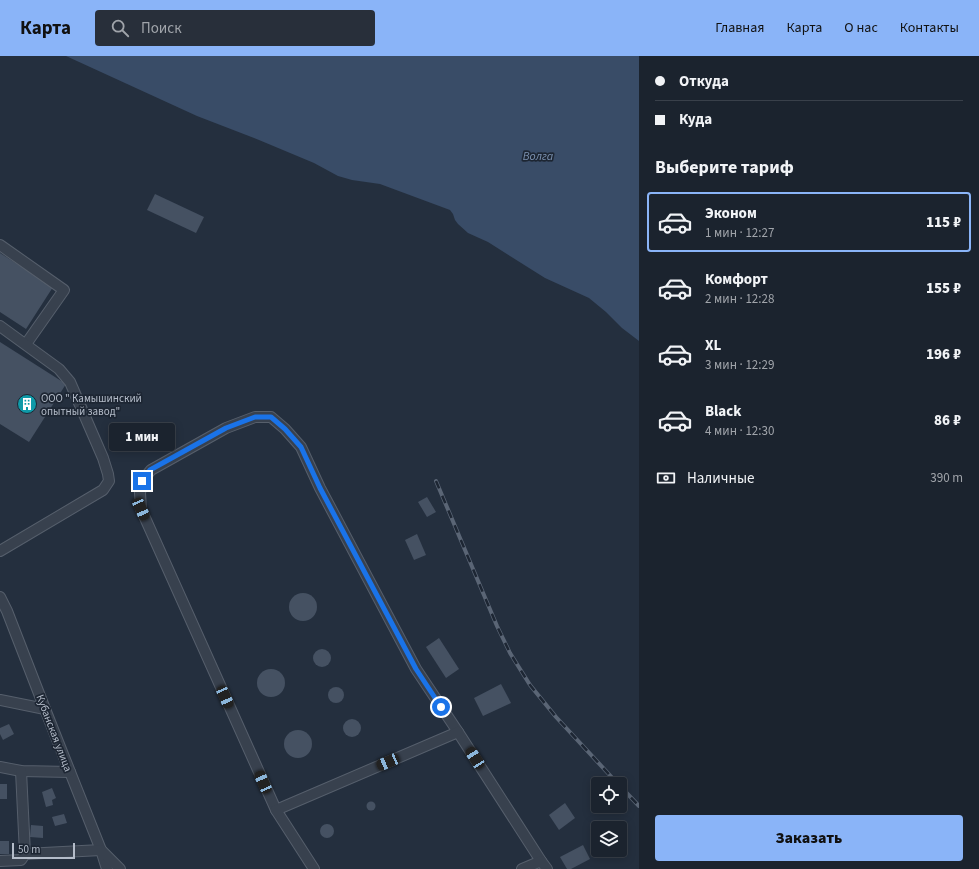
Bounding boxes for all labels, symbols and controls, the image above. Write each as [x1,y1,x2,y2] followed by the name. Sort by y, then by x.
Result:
[95,10,375,46] search box
[20,15,71,42] text: Карта
[109,17,131,39] icon: search
[141,18,182,39] text: Поиск
[715,18,764,38] text: Главная
[786,18,822,38] text: Карта
[844,18,878,38] text: О нас
[900,18,959,38] text: Контакты
[679,71,729,92] text: Откуда
[679,109,712,130] text: Куда
[523,148,554,165] water label: Волга
[655,155,794,180] text: Выберите тариф
[705,203,757,224] text: Эконом
[657,204,693,240] icon: car
[926,212,961,233] text: 115 ₽
[705,224,774,242] text: 1 мин · 12:27
[705,269,768,290] text: Комфорт
[657,270,693,306] icon: car
[926,278,961,299] text: 155 ₽
[705,290,774,308] text: 2 мин · 12:28
[705,335,721,356] text: XL
[657,336,693,372] icon: car
[926,344,961,365] text: 196 ₽
[705,356,774,374] text: 3 мин · 12:29
[41,391,142,419] place label: ООО " Камышинский опытный завод"
[16,393,38,415] building icon: ООО " Камышинский опытный завод"
[705,401,742,422] text: Black
[657,402,693,438] icon: car
[934,410,961,431] text: 86 ₽
[705,422,774,440] text: 4 мин · 12:30
[109,423,175,451] callout: 1 мин
[125,428,159,446] text: 1 мин
[655,467,677,489] icon: cash
[687,468,754,489] text: Наличные
[930,469,963,487] text: 390 m
[133,472,151,490] route end
[131,496,151,522] car
[215,684,235,710] car
[32,692,76,774] street label: Кубанская улица
[432,698,450,716] route start
[463,745,487,771] car
[375,752,401,772] car
[253,769,273,795] car
[591,777,627,857] map controls
[591,777,627,813] button: locate
[655,815,963,861] button: Заказать
[591,821,627,857] button: layers
[12,841,75,860] scale bar
[18,842,40,857] text: 50 m

